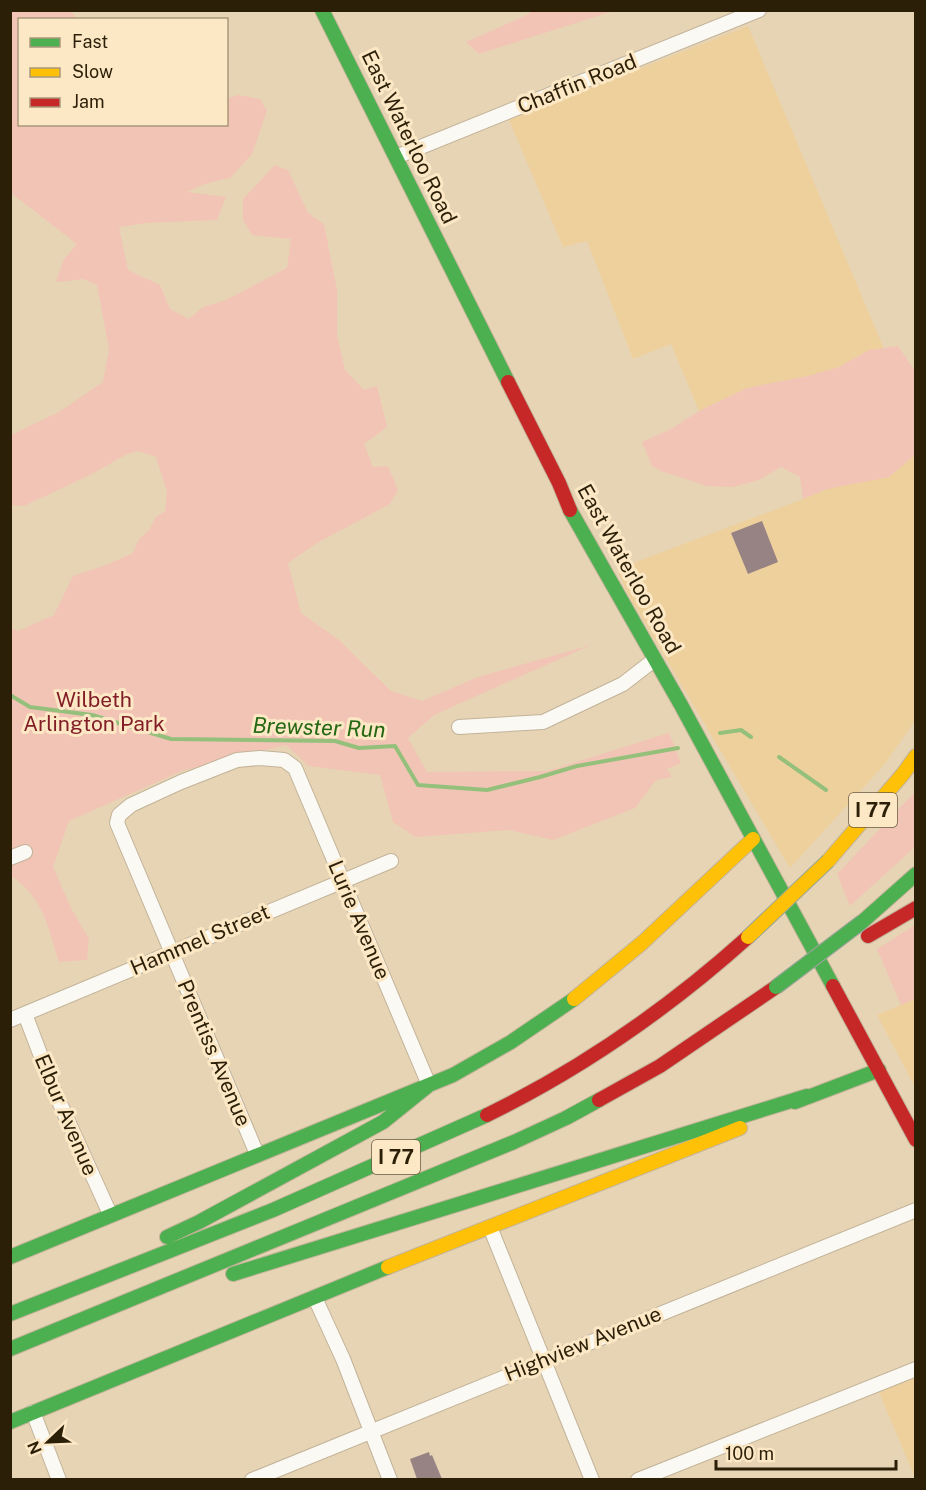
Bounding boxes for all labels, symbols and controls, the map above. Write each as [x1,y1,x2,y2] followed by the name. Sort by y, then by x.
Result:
[18,18,228,126] legend
[72,31,108,52] text: Fast
[357,46,462,228] street label: East Waterloo Road
[514,48,640,119] street label: Chaffin Road
[72,61,113,82] text: Slow
[72,91,105,112] text: Jam
[572,480,686,658] street label: East Waterloo Road
[23,687,165,736] park label: Wilbeth Arlington Park
[252,712,386,742] water label: Brewster Run
[849,793,897,827] road number: I 77
[323,857,396,983] street label: Lurie Avenue
[126,899,273,980] street label: Hammel Street
[172,976,257,1130] street label: Prentiss Avenue
[30,1050,103,1179] street label: Elbur Avenue
[372,1140,420,1174] road number: I 77
[501,1301,665,1386] street label: Highview Avenue
[18,1412,78,1472] north arrow
[716,1433,896,1471] scale bar
[23,1438,46,1457] text: N
[725,1443,774,1464] text: 100 m

